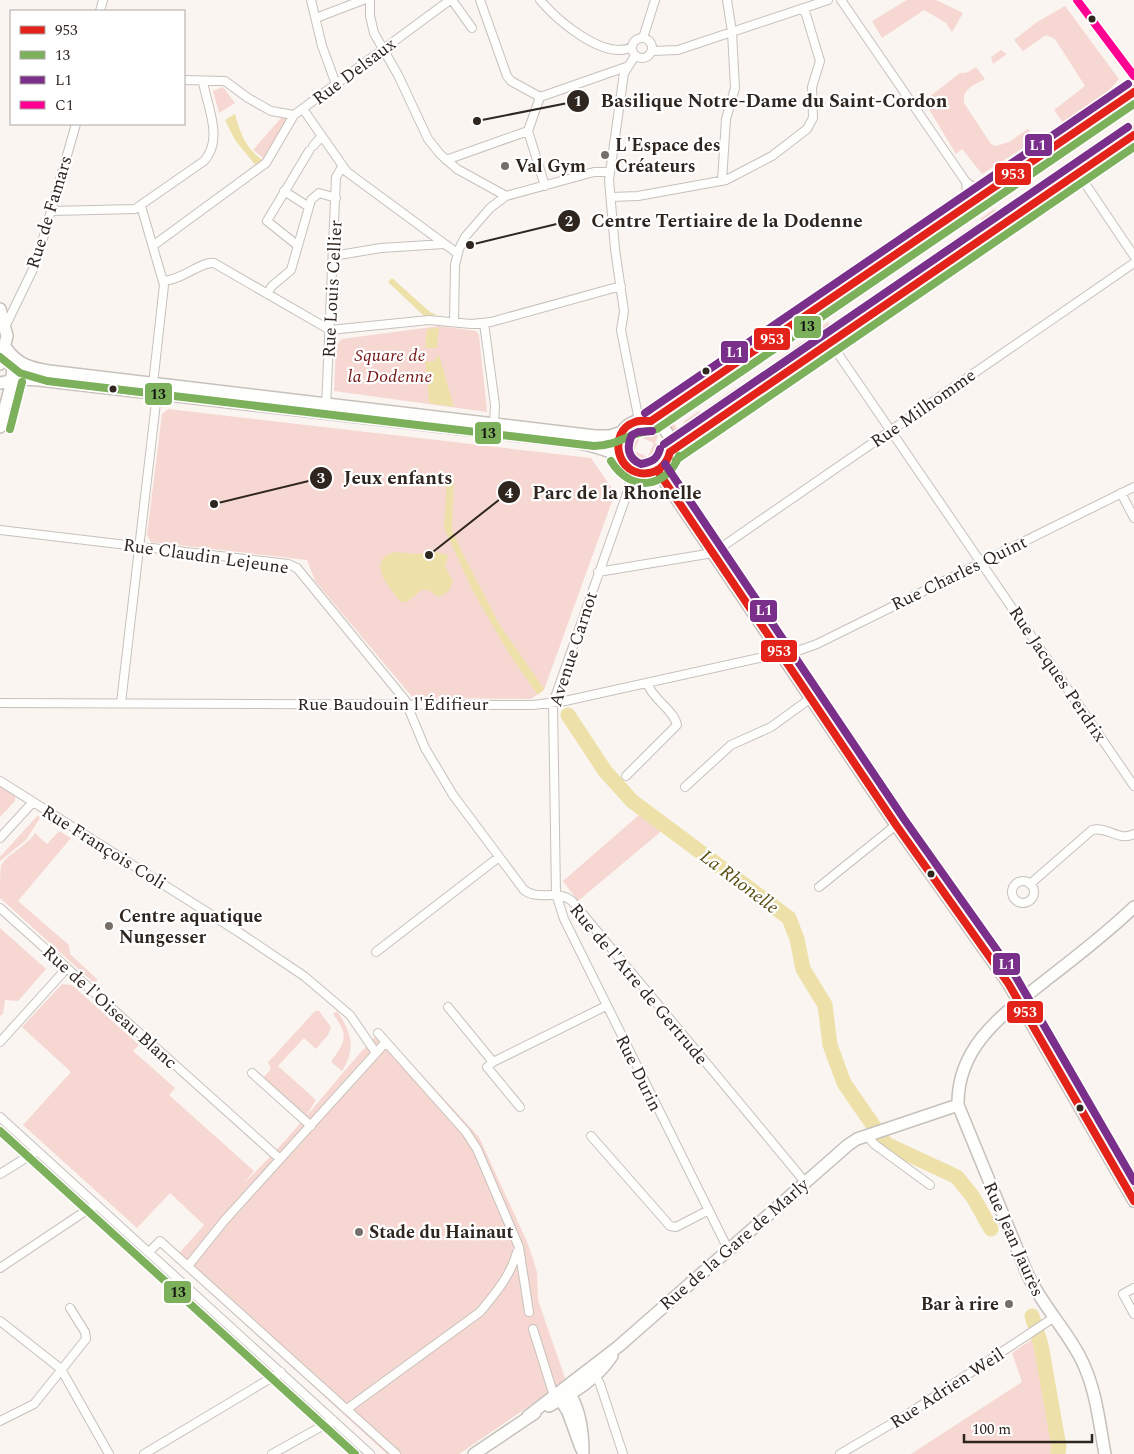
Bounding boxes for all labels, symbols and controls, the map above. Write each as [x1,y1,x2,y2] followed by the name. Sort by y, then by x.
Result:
[10,10,185,125] legend
[1087,14,1097,24] unlabelled marker
[55,19,78,42] text: 953
[307,31,402,112] street label: Rue Delsaux
[55,44,71,67] text: 13
[55,69,72,92] text: L1
[566,84,958,118] callout: Basilique Notre-Dame du Saint-Cordon
[601,87,948,116] text: Basilique Notre-Dame du Saint-Cordon
[574,90,582,113] text: 1
[55,94,73,117] text: C1
[615,132,721,180] place label: L'Espace des Créateurs
[1024,133,1053,157] line badge: L1
[1030,135,1046,156] text: L1
[599,149,611,161] marker: L'Espace des Créateurs
[19,152,80,272] street label: Rue de Famars
[515,153,586,180] place label: Val Gym
[499,160,511,172] marker: Val Gym
[994,162,1032,186] line badge: 953
[1001,164,1025,185] text: 953
[556,204,873,238] callout: Centre Tertiaire de la Dodenne
[591,207,863,236] text: Centre Tertiaire de la Dodenne
[565,210,573,233] text: 2
[315,219,350,359] street label: Rue Louis Cellier
[793,315,822,339] line badge: 13
[799,316,815,337] text: 13
[753,327,791,351] line badge: 953
[760,329,784,350] text: 953
[720,340,749,364] line badge: L1
[348,342,432,390] park label: Square de la Dodenne
[727,342,743,363] text: L1
[865,362,982,455] street label: Rue Milhomme
[701,366,711,376] unlabelled marker
[144,382,173,406] line badge: 13
[108,384,118,394] unlabelled marker
[150,384,166,405] text: 13
[474,421,502,445] line badge: 13
[480,423,496,444] text: 13
[309,461,463,495] callout: Jeux enfants
[343,464,453,493] text: Jeux enfants
[317,467,325,490] text: 3
[497,475,711,509] callout: Parc de la Rhonelle
[532,479,702,508] text: Parc de la Rhonelle
[505,482,514,505] text: 4
[887,529,1032,618] street label: Rue Charles Quint
[121,532,290,581] street label: Rue Claudin Lejeune
[542,588,605,710] street label: Avenue Carnot
[749,599,778,623] line badge: L1
[756,600,772,621] text: L1
[1002,601,1113,748] street label: Rue Jacques Perdrix
[760,639,798,663] line badge: 953
[767,641,791,662] text: 953
[297,691,489,718] street label: Rue Baudouin l'Édifieur
[36,798,171,897] street label: Rue François Coli
[693,843,785,922] water label: La Rhonelle
[926,869,936,879] unlabelled marker
[563,898,714,1071] street label: Rue de l'Atre de Gertrude
[119,903,263,951] place label: Centre aquatique Nungesser
[103,920,115,932] marker: Centre aquatique Nungesser
[36,939,183,1075] street label: Rue de l'Oiseau Blanc
[992,952,1021,976] line badge: L1
[999,954,1015,975] text: L1
[1006,1000,1044,1024] line badge: 953
[1013,1002,1037,1023] text: 953
[608,1030,669,1116] street label: Rue Durin
[1075,1103,1085,1113] unlabelled marker
[654,1171,816,1317] street label: Rue de la Gare de Marly
[976,1177,1051,1301] street label: Rue Jean Jaurès
[369,1219,513,1246] place label: Stade du Hainaut
[353,1226,365,1238] marker: Stade du Hainaut
[163,1280,192,1304] line badge: 13
[170,1282,186,1303] text: 13
[921,1291,999,1318] place label: Bar à rire
[1003,1298,1015,1310] marker: Bar à rire
[885,1341,1010,1436] street label: Rue Adrien Weil
[964,1412,1092,1444] scale bar
[972,1418,1011,1441] text: 100 m

